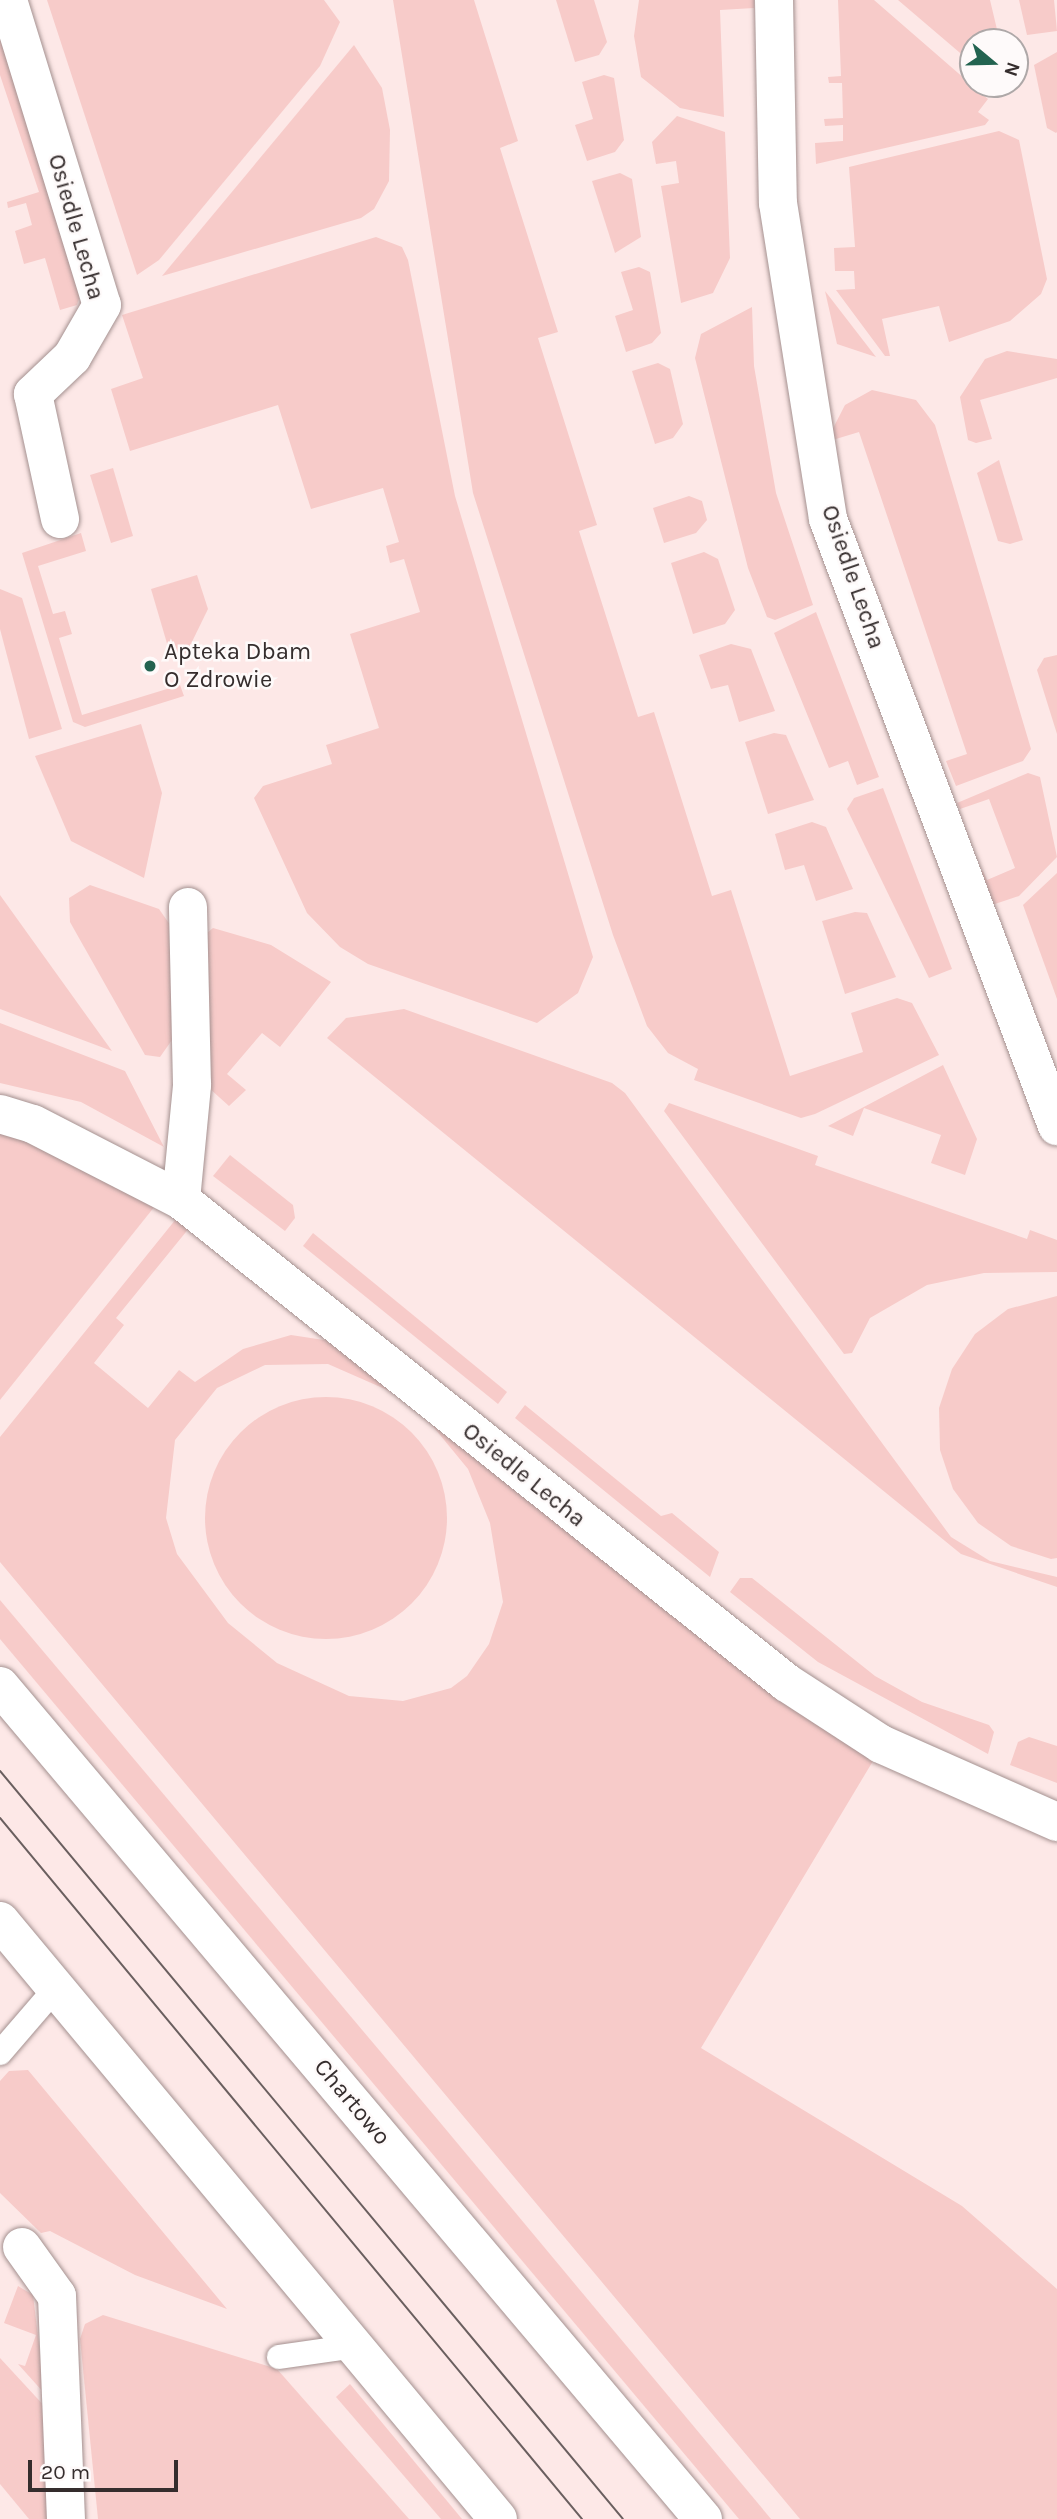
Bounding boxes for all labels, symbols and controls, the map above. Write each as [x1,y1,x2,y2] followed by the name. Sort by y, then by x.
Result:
[959,28,1029,98] north arrow
[999,59,1025,79] text: N
[41,151,111,303] street label: Osiedle Lecha
[815,501,891,653] street label: Osiedle Lecha
[164,638,311,694] place label: Apteka Dbam O Zdrowie
[142,658,158,674] marker: Apteka Dbam O Zdrowie
[457,1417,591,1533] street label: Osiedle Lecha
[308,2053,396,2151] street label: Chartowo
[32,2446,182,2490] scale bar
[41,2460,90,2484] text: 20 m

